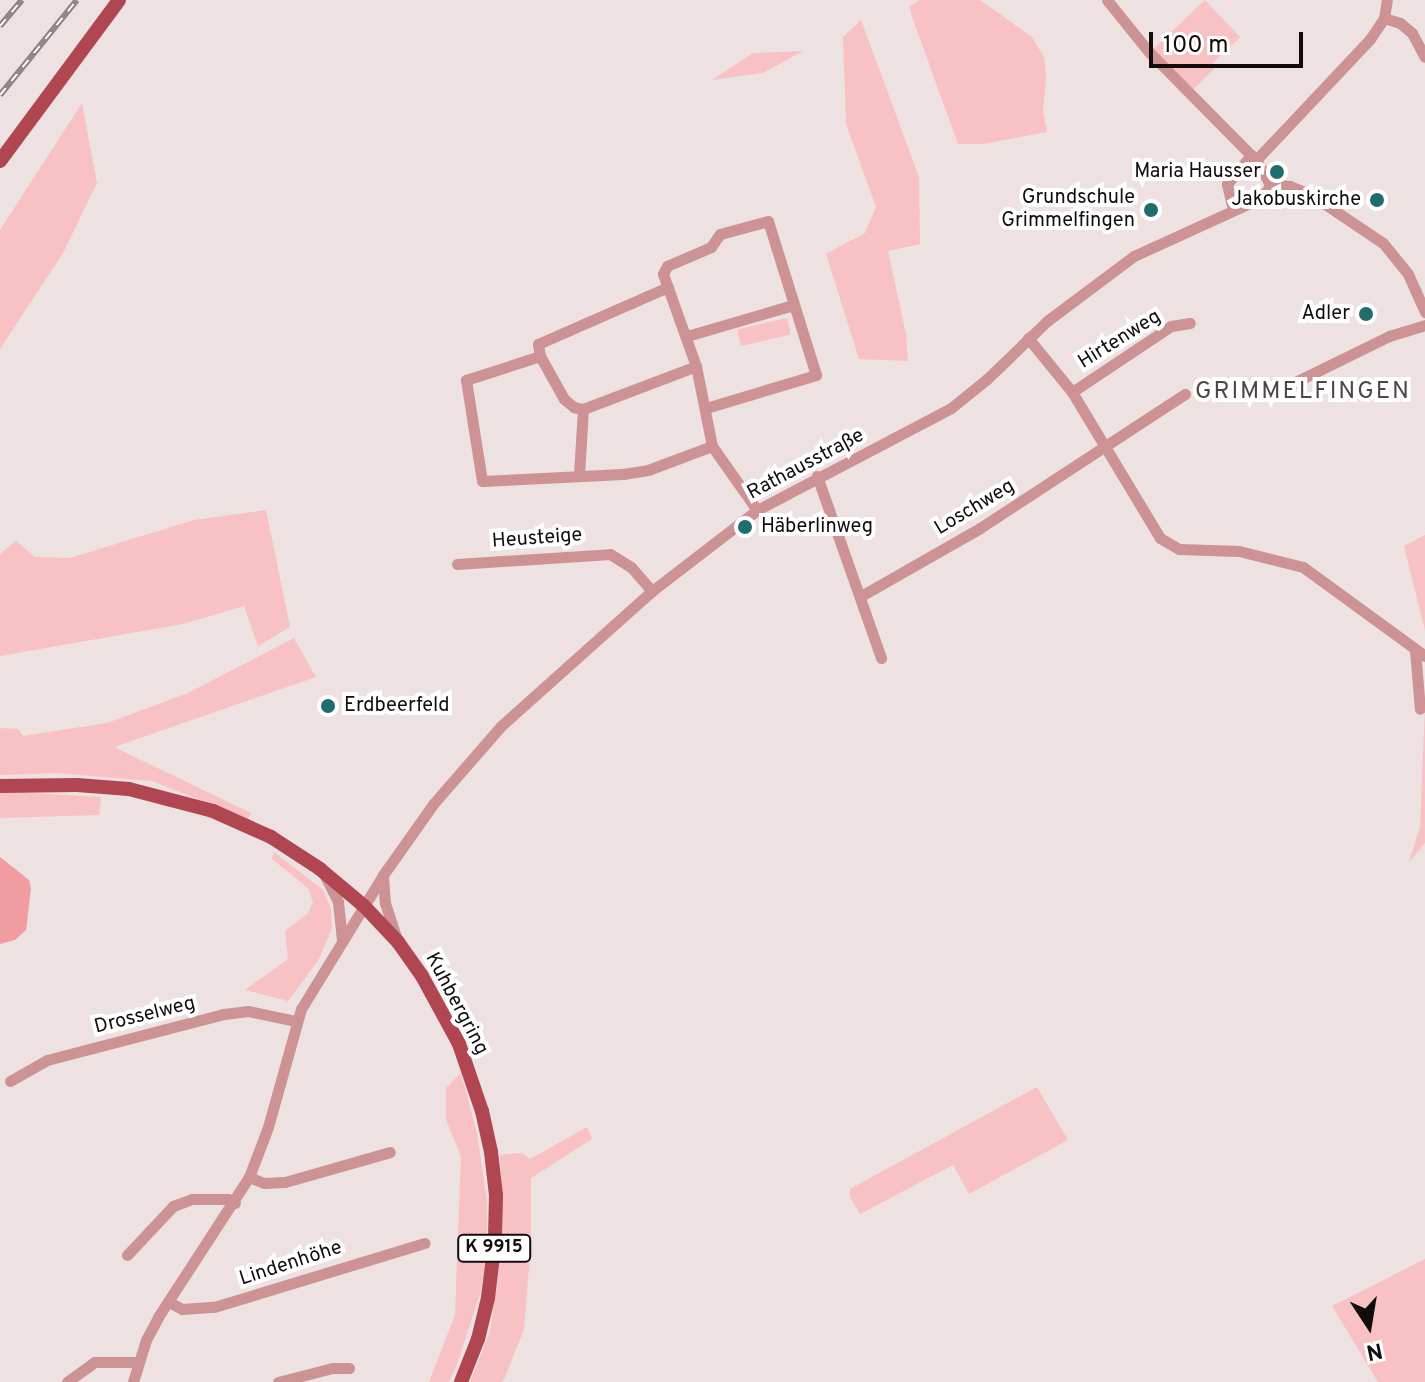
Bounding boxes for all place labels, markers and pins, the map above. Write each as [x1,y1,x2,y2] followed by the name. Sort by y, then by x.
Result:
[1134,160,1261,184] place label: Maria Hausser
[1268,163,1286,181] marker: Maria Hausser
[1001,186,1135,233] place label: Grundschule Grimmelfingen
[1231,188,1361,212] place label: Jakobuskirche
[1368,191,1386,209] marker: Jakobuskirche
[1142,201,1160,219] marker: Grundschule Grimmelfingen
[1301,302,1350,326] place label: Adler
[1357,305,1375,323] marker: Adler
[761,515,873,539] place label: Häberlinweg
[736,518,754,536] marker: Häberlinweg
[344,694,449,718] place label: Erdbeerfeld
[319,697,337,715] marker: Erdbeerfeld

